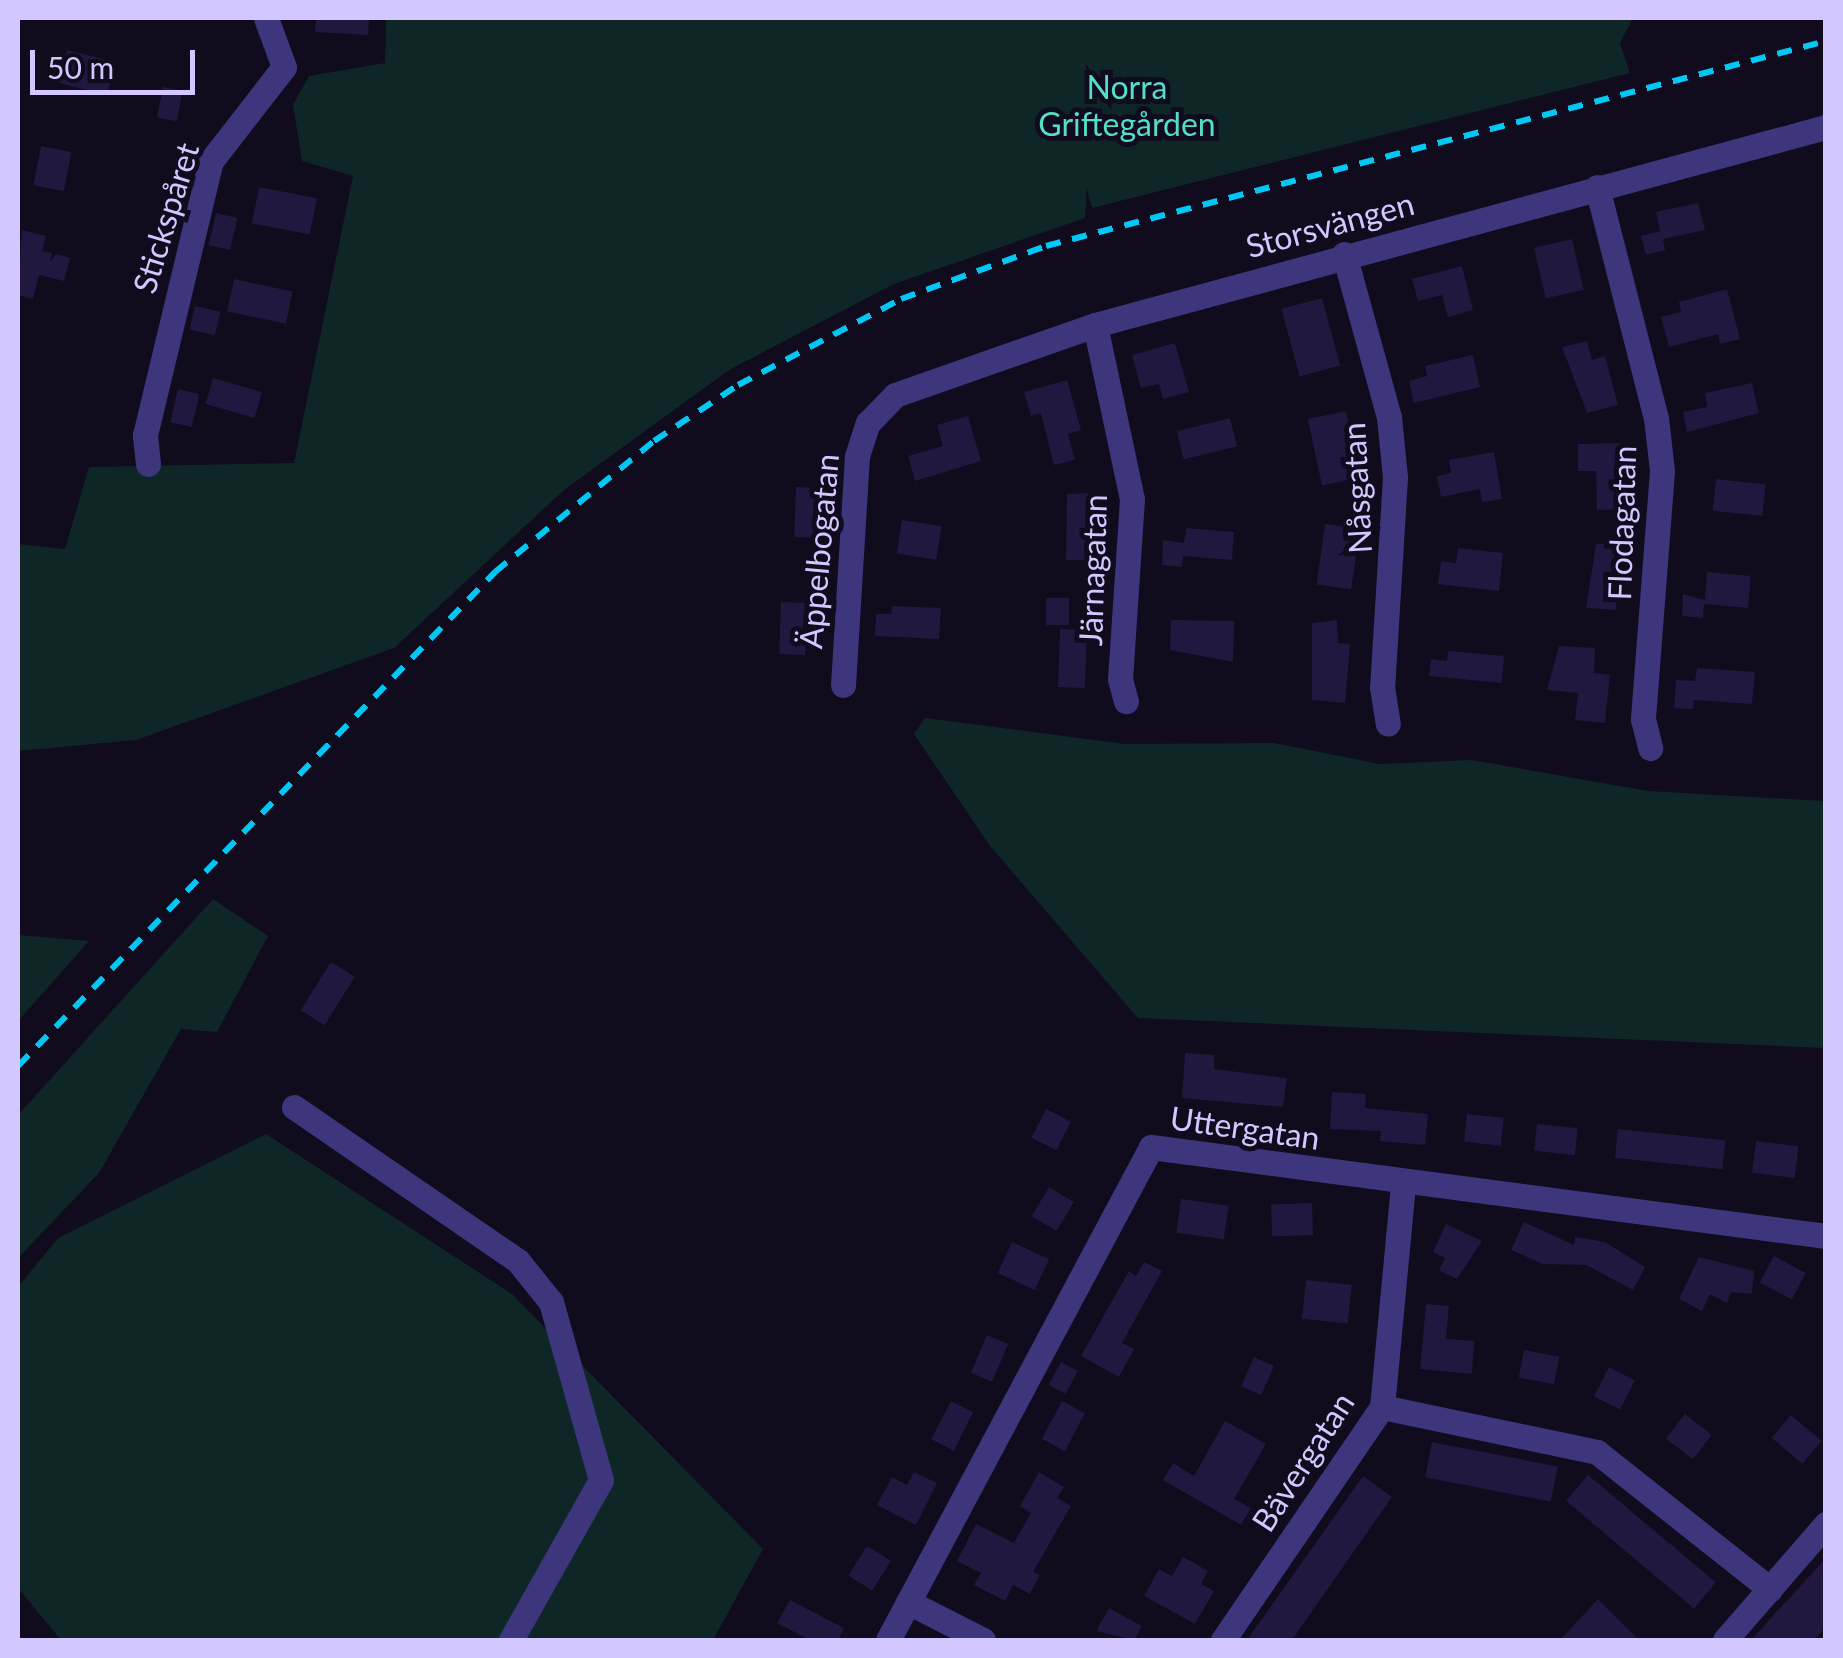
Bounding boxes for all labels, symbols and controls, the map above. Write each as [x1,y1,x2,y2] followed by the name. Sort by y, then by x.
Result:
[35,30,200,92] scale bar
[47,49,114,85] text: 50 m
[1038,69,1216,144] park label: Norra Griftegården
[125,138,207,298] street label: Stickspåret
[1242,184,1418,266] street label: Storsvängen
[1334,421,1380,555] street label: Nåsgatan
[1600,445,1644,601] street label: Flodagatan
[791,452,847,650] street label: Äppelbogatan
[1071,493,1115,647] street label: Järnagatan
[1168,1098,1322,1158] street label: Uttergatan
[1244,1385,1362,1539] street label: Bävergatan

